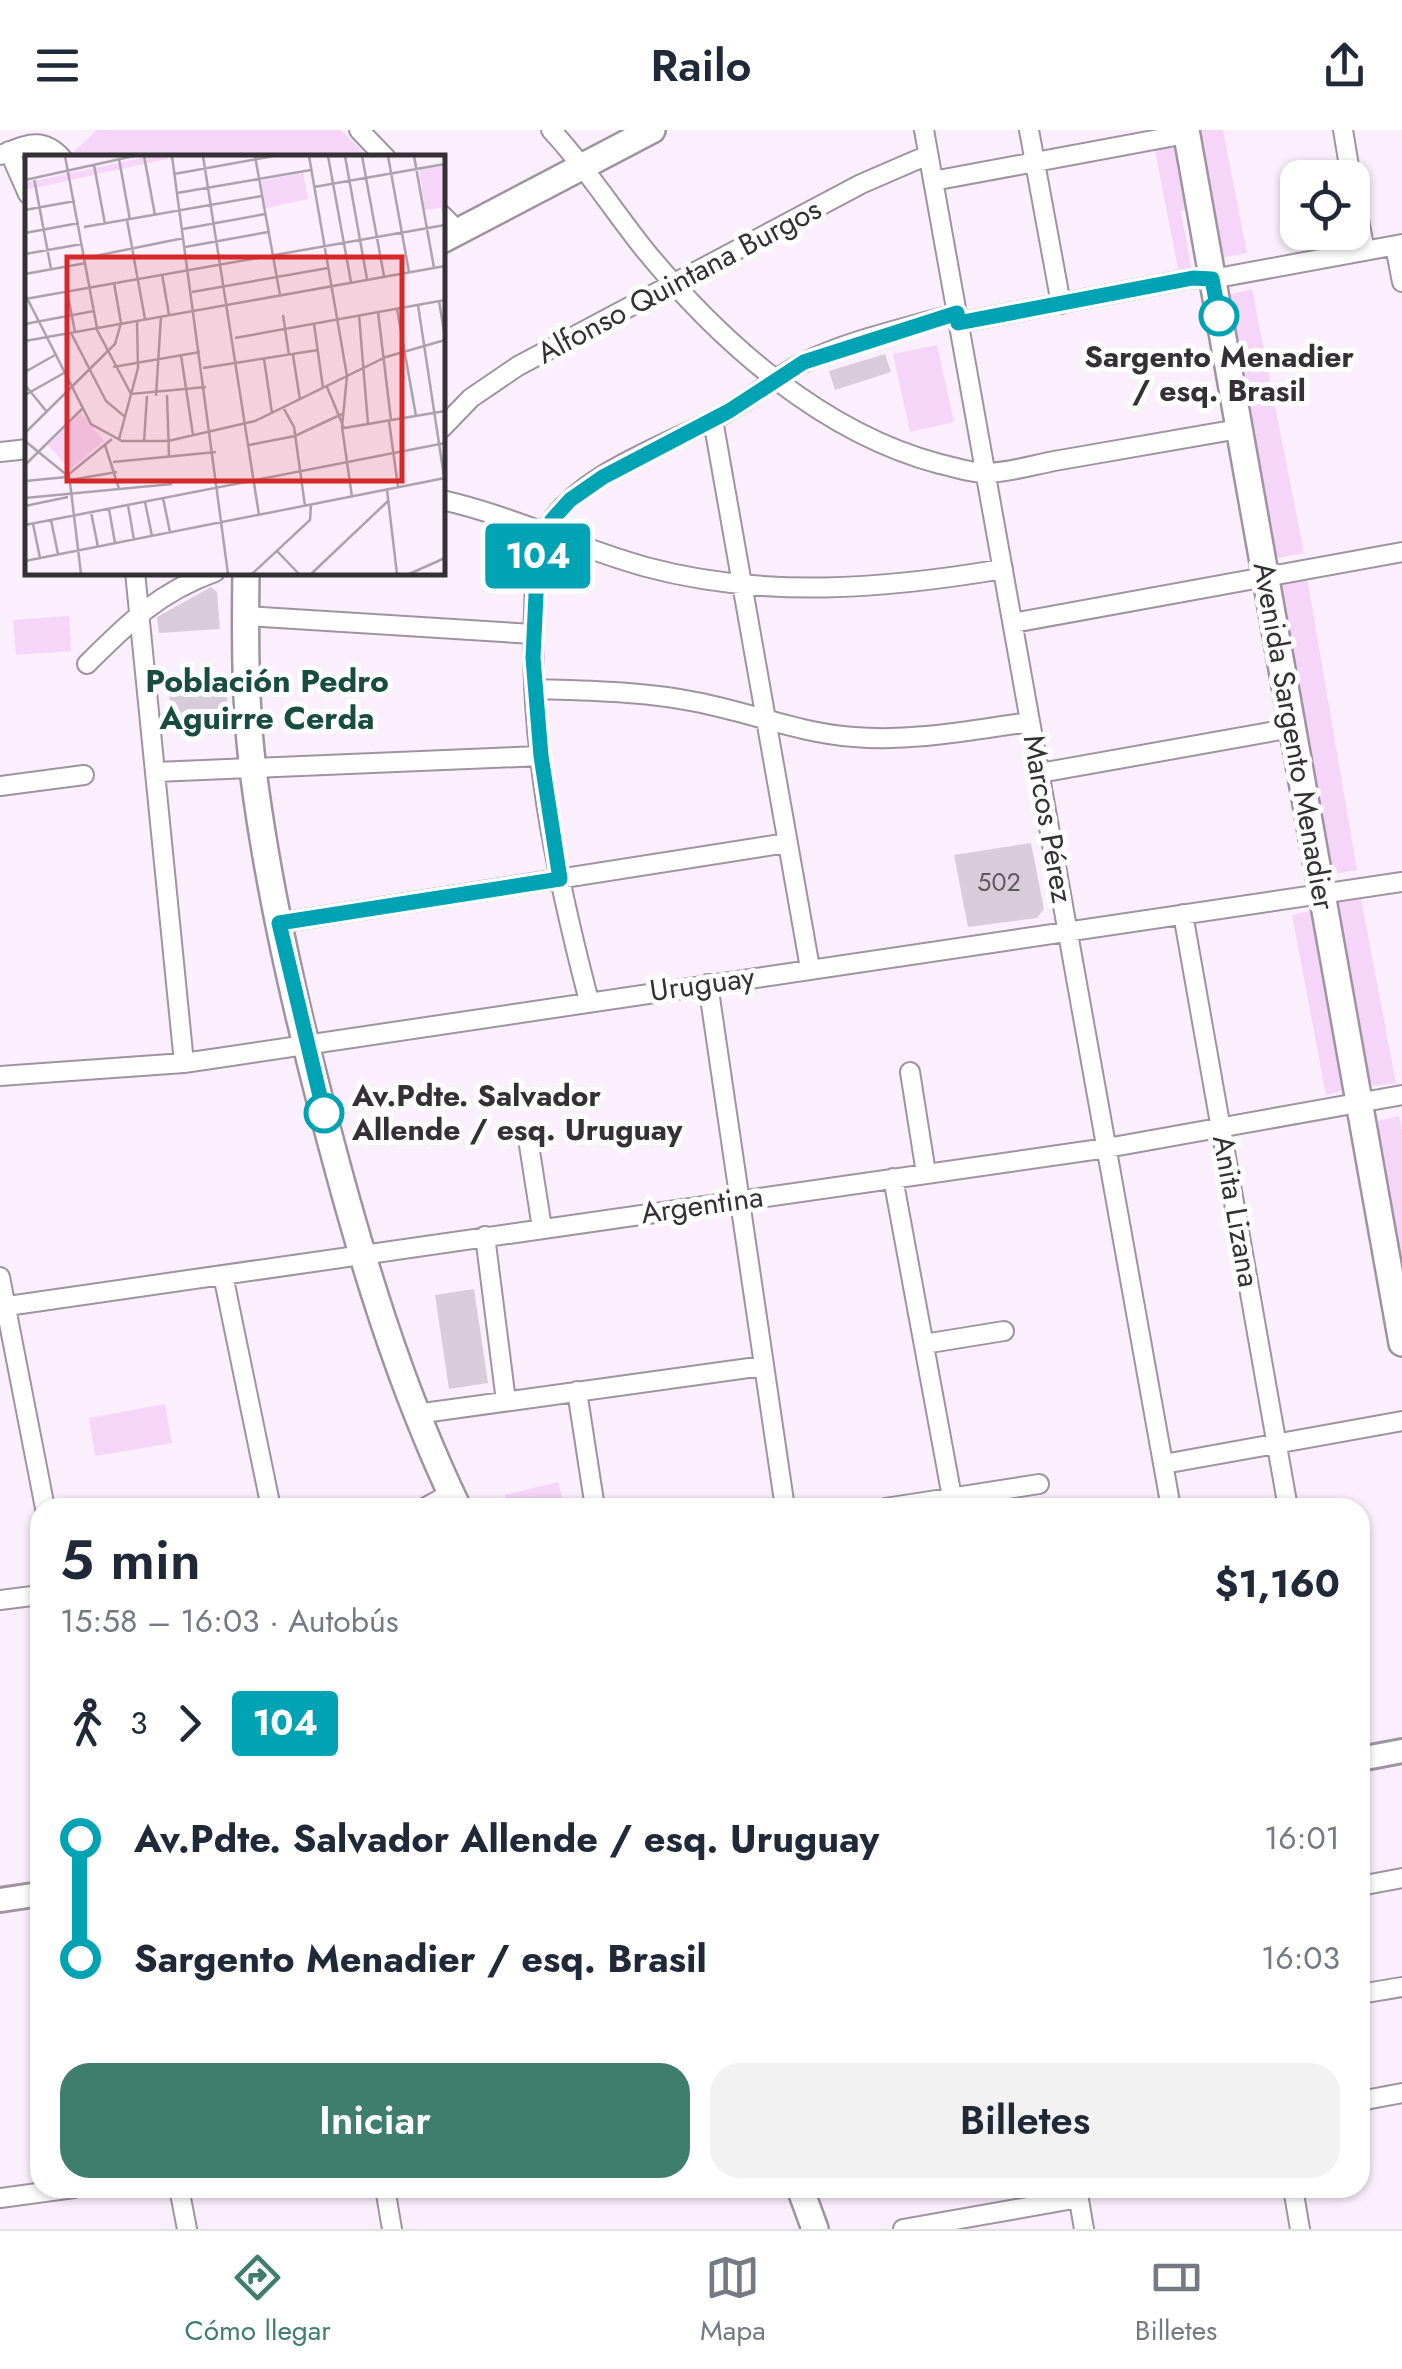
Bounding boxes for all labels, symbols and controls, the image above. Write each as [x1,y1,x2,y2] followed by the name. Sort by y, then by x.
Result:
[650,33,752,98] text: Railo
[30,38,85,93] icon: menu
[1317,38,1372,93] icon: share
[25,155,445,575] inset map
[1280,160,1370,250] map controls
[1280,160,1370,250] button: locate
[529,187,829,374] street label: Alfonso Quintana Burgos
[1200,297,1238,335] marker: Sargento Menadier / esq. Brasil
[1084,335,1354,412] place label: Sargento Menadier / esq. Brasil
[480,524,596,588] line badge: 104
[505,531,571,581] text: 104
[1243,558,1346,914] street label: Avenida Sargento Menadier
[145,658,389,741] district label: Población Pedro Aguirre Cerda
[1013,731,1084,907] street label: Marcos Pérez
[977,864,1021,900] house number: 502
[647,955,758,1012] street label: Uruguay
[351,1074,683,1151] place label: Av.Pdte. Salvador Allende / esq. Uruguay
[305,1094,343,1132] marker: Av.Pdte. Salvador Allende / esq. Uruguay
[1202,1131,1271,1290] street label: Anita Lizana
[638,1175,766,1234] street label: Argentina
[60,1520,201,1600] text: 5 min
[1215,1556,1340,1611] text: $1,160
[60,1598,399,1644] text: 15:58 – 16:03 · Autobús
[60,1696,115,1751] icon: walk
[162,1696,217,1751] icon: forward
[252,1698,318,1748] text: 104
[130,1700,147,1746] text: 3
[134,1811,879,1866] text: Av.Pdte. Salvador Allende / esq. Uruguay
[1264,1815,1340,1861] text: 16:01
[134,1931,707,1986] text: Sargento Menadier / esq. Brasil
[1261,1935,1340,1981] text: 16:03
[60,2063,690,2178] button: Iniciar
[710,2063,1340,2178] button: Billetes
[185,2250,331,2351] tab: Cómo llegar
[700,2250,766,2351] tab: Mapa
[1135,2250,1217,2351] tab: Billetes

